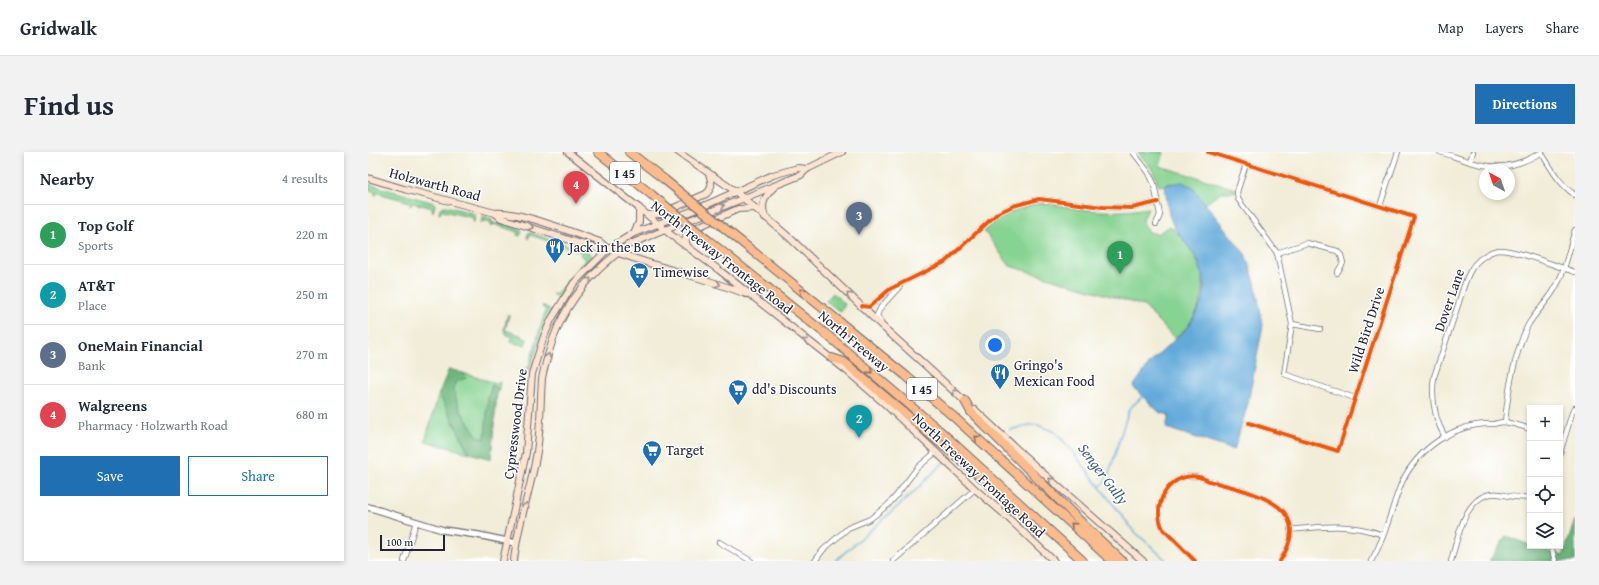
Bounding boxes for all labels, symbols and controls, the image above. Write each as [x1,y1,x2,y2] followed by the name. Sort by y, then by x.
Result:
[20,14,97,42] text: Gridwalk
[1438,18,1464,38] text: Map
[1486,18,1524,38] text: Layers
[1546,18,1579,38] text: Share
[24,84,114,125] text: Find us
[1475,84,1575,124] button: Directions
[387,162,483,206] street label: Holzwarth Road
[610,162,640,184] road number: I 45
[1479,164,1515,200] north arrow
[40,166,94,191] text: Nearby
[282,169,328,188] text: 4 results
[563,171,589,204] pin: 4
[647,195,797,319] street label: North Freeway Frontage Road
[846,202,872,235] pin: 3
[718,203,726,211] one-way arrow
[78,215,133,236] text: Top Golf
[527,223,534,231] one-way arrow
[50,225,56,244] text: 1
[296,225,328,244] text: 220 m
[78,236,113,255] text: Sports
[544,236,566,264] restaurant icon: Jack in the Box
[567,237,656,257] place label: Jack in the Box
[1107,241,1133,274] pin: 1
[628,261,650,289] supermarket icon: Timewise
[653,262,709,282] place label: Timewise
[1429,265,1469,334] street label: Dover Lane
[78,275,115,296] text: AT&T
[584,277,592,285] one-way arrow
[714,279,721,288] one-way arrow
[1343,284,1390,376] street label: Wild Bird Drive
[50,285,56,304] text: 2
[296,285,328,304] text: 250 m
[800,289,807,296] one-way arrow
[846,292,854,299] one-way arrow
[78,296,107,315] text: Place
[814,305,894,377] street label: North Freeway
[802,333,809,340] one-way arrow
[78,335,203,356] text: OneMain Financial
[985,335,1005,355] your location
[50,345,56,364] text: 3
[296,345,328,364] text: 270 m
[543,353,552,360] one-way arrow
[1014,355,1095,391] place label: Gringo's Mexican Food
[78,356,105,375] text: Bank
[989,362,1011,390] restaurant icon: Gringo's Mexican Food
[498,367,532,480] street label: Cypresswood Drive
[865,367,873,374] one-way arrow
[727,378,749,406] supermarket icon: dd's Discounts
[907,378,937,400] road number: I 45
[752,379,836,399] place label: dd's Discounts
[952,389,960,397] one-way arrow
[78,395,147,416] text: Walgreens
[50,405,56,424] text: 4
[296,405,328,424] text: 680 m
[846,405,872,438] pin: 2
[1527,405,1563,549] map controls
[1527,405,1563,441] button: +
[908,408,1050,542] street label: North Freeway Frontage Road
[78,416,228,435] text: Pharmacy · Holzwarth Road
[974,435,982,442] one-way arrow
[641,439,663,467] supermarket icon: Target
[1073,439,1133,509] water label: Senger Gully
[666,440,704,460] place label: Target
[1527,441,1563,477] button: −
[40,456,180,496] button: Save
[188,456,328,496] button: Share
[1527,477,1563,513] button: locate
[1048,478,1056,485] one-way arrow
[521,502,530,509] one-way arrow
[1527,513,1563,549] button: layers
[1070,523,1078,530] one-way arrow
[380,533,445,552] scale bar
[386,534,413,550] text: 100 m

